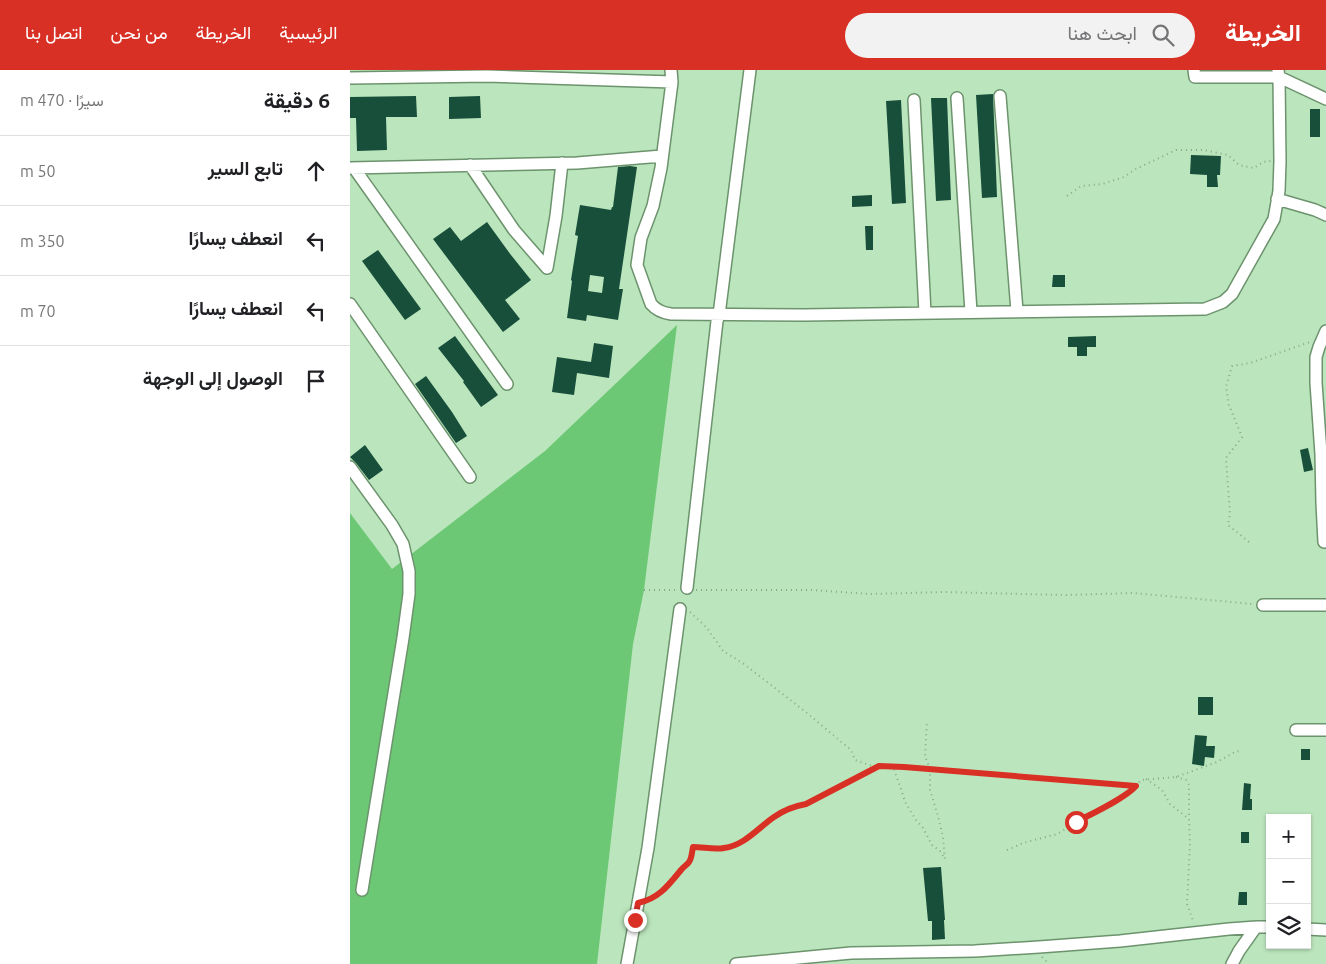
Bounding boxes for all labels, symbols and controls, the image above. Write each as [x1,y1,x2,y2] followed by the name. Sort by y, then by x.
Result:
[845,13,1195,58] search box
[1225,19,1301,46] text: الخريطة
[1149,21,1177,49] icon: search
[25,22,82,42] text: اتصل بنا
[110,22,168,42] text: من نحن
[196,22,251,42] text: الخريطة
[279,22,337,42] text: الرئيسية
[1067,22,1137,44] text: ابحث هنا
[264,88,330,112] text: 6 دقيقة
[20,91,104,109] text: سيرًا · 470 m
[208,157,283,179] text: تابع السير
[302,157,330,185] icon: ahead
[20,162,56,180] text: 50 m
[189,227,283,249] text: انعطف يسارًا
[302,227,330,255] icon: left
[20,232,65,250] text: 350 m
[189,297,283,319] text: انعطف يسارًا
[302,297,330,325] icon: left
[20,302,56,320] text: 70 m
[143,367,283,389] text: الوصول إلى الوجهة
[302,367,330,395] icon: arrive
[1065,811,1088,834] route start
[1266,814,1311,949] map controls
[1266,814,1311,859] button: +
[1266,859,1311,904] button: −
[1266,904,1311,949] button: layers
[624,909,647,932] route end

